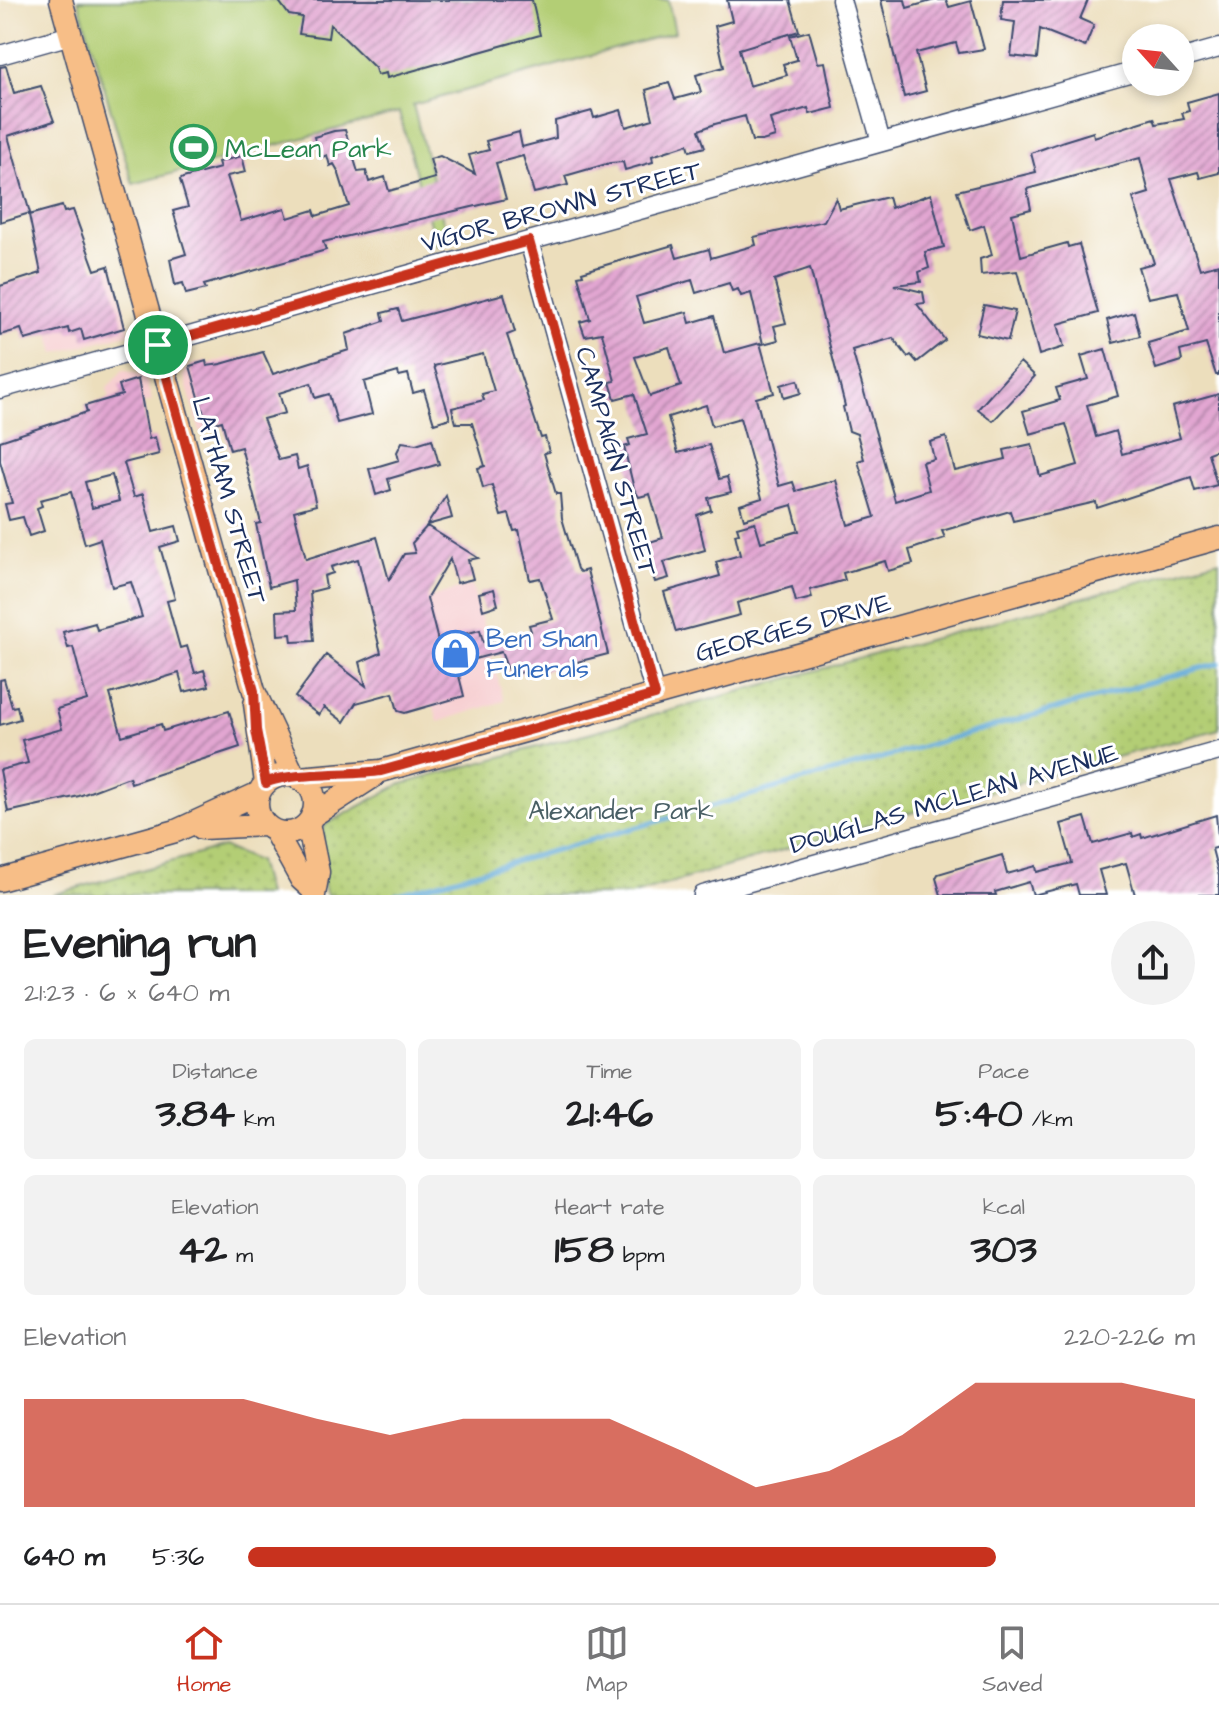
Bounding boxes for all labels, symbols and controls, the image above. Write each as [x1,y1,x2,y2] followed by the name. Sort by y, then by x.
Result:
[1122,24,1194,96] north arrow
[1122,24,1194,96] map controls
[170,124,218,172] sports icon: McLean Park
[225,131,392,167] place label: McLean Park
[417,152,706,262] street label: VIGOR BROWN STREET
[124,311,192,379] pin
[136,323,180,367] icon: arrive
[566,342,666,581] street label: CAMPAIGN STREET
[182,393,276,609] street label: LATHAM STREET
[692,585,895,671] street label: GEORGES DRIVE
[486,621,598,687] place label: Ben Shan Funerals
[431,629,479,677] shop icon: Ben Shan Funerals
[786,735,1123,863] street label: DOUGLAS MCLEAN AVENUE
[528,793,714,829] park label: Alexander Park
[24,914,256,975] text: Evening run
[1111,921,1195,1005] button: share
[24,975,230,1011] text: 21:23 · 6 × 640 m
[172,1056,258,1087] text: Distance
[586,1056,633,1087] text: Time
[978,1056,1029,1087] text: Pace
[156,1087,235,1142] text: 3.84
[566,1087,653,1142] text: 21:46
[935,1087,1023,1142] text: 5:40
[235,1104,274,1135] text: km
[1023,1104,1072,1135] text: /km
[172,1192,258,1223] text: Elevation
[554,1192,665,1223] text: Heart rate
[983,1192,1025,1223] text: kcal
[177,1223,227,1278] text: 42
[555,1223,614,1278] text: 158
[971,1223,1037,1278] text: 303
[227,1240,253,1271] text: m
[614,1240,664,1271] text: bpm
[24,1319,126,1355] text: Elevation
[1064,1319,1195,1355] text: 220–226 m
[24,1539,105,1575] text: 640 m
[152,1539,204,1575] text: 5:36
[177,1621,231,1700] tab: Home
[585,1621,629,1700] tab: Map
[982,1621,1042,1700] tab: Saved

